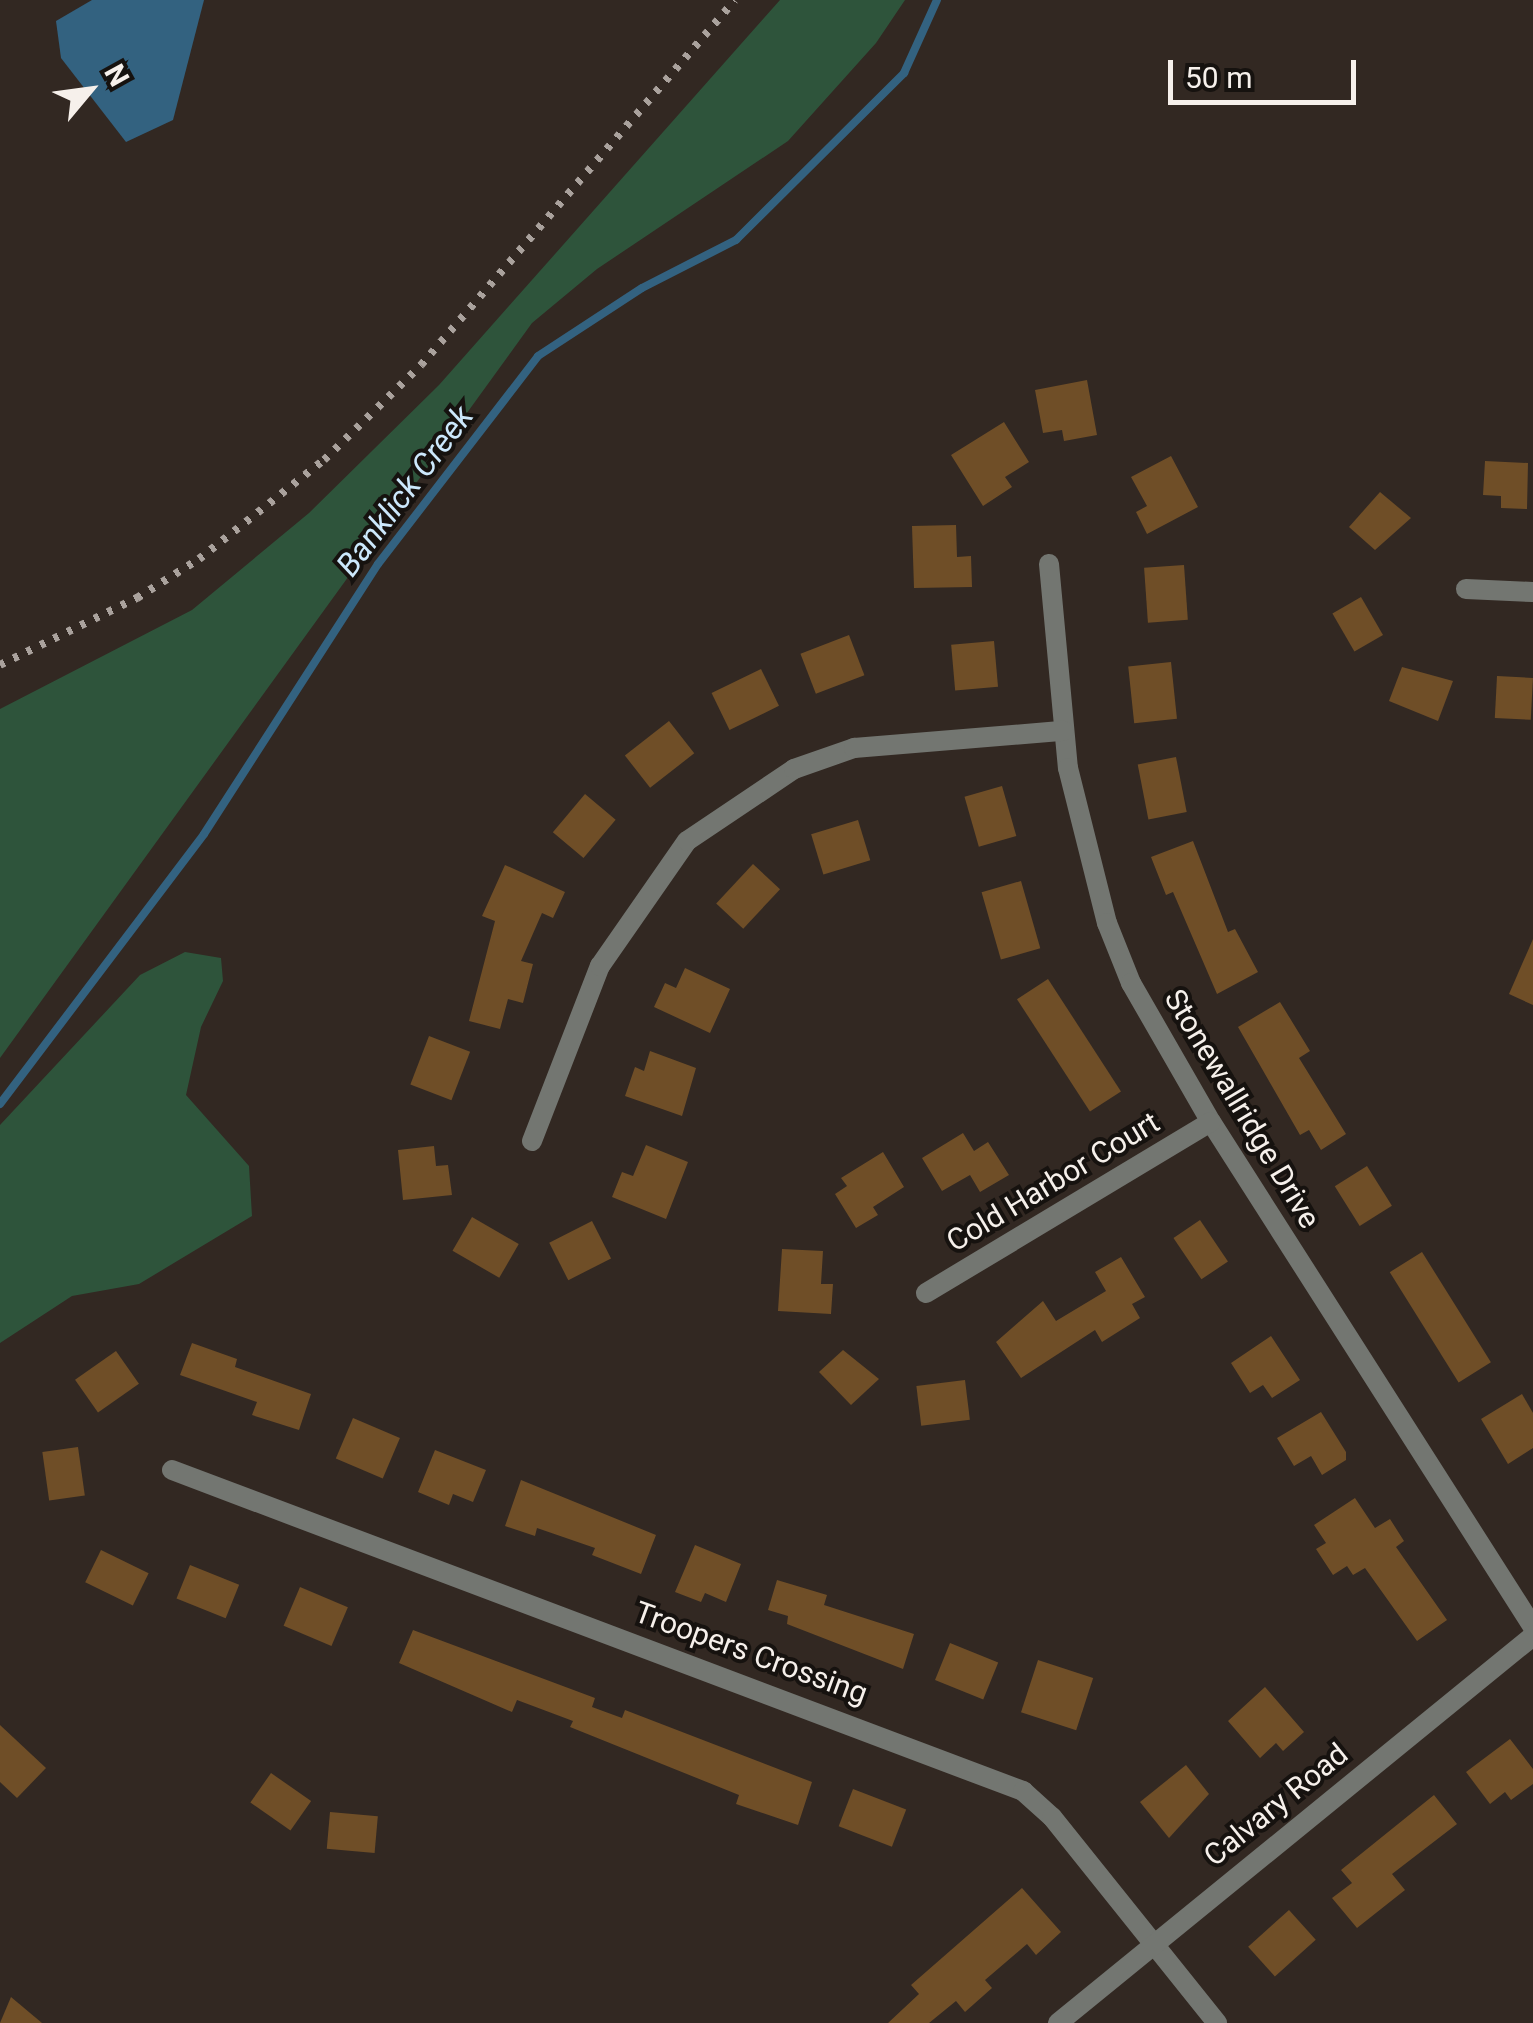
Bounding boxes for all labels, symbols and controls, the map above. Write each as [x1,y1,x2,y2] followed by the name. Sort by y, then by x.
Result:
[40,40,140,140] north arrow
[1173,40,1360,102] scale bar
[97,59,136,92] text: N
[1185,60,1252,95] text: 50 m
[329,398,481,584] water label: Banklick Creek
[1156,983,1328,1235] street label: Stonewallridge Drive
[940,1104,1166,1260] street label: Cold Harbor Court
[630,1594,872,1712] street label: Troopers Crossing
[1197,1736,1355,1874] street label: Calvary Road

